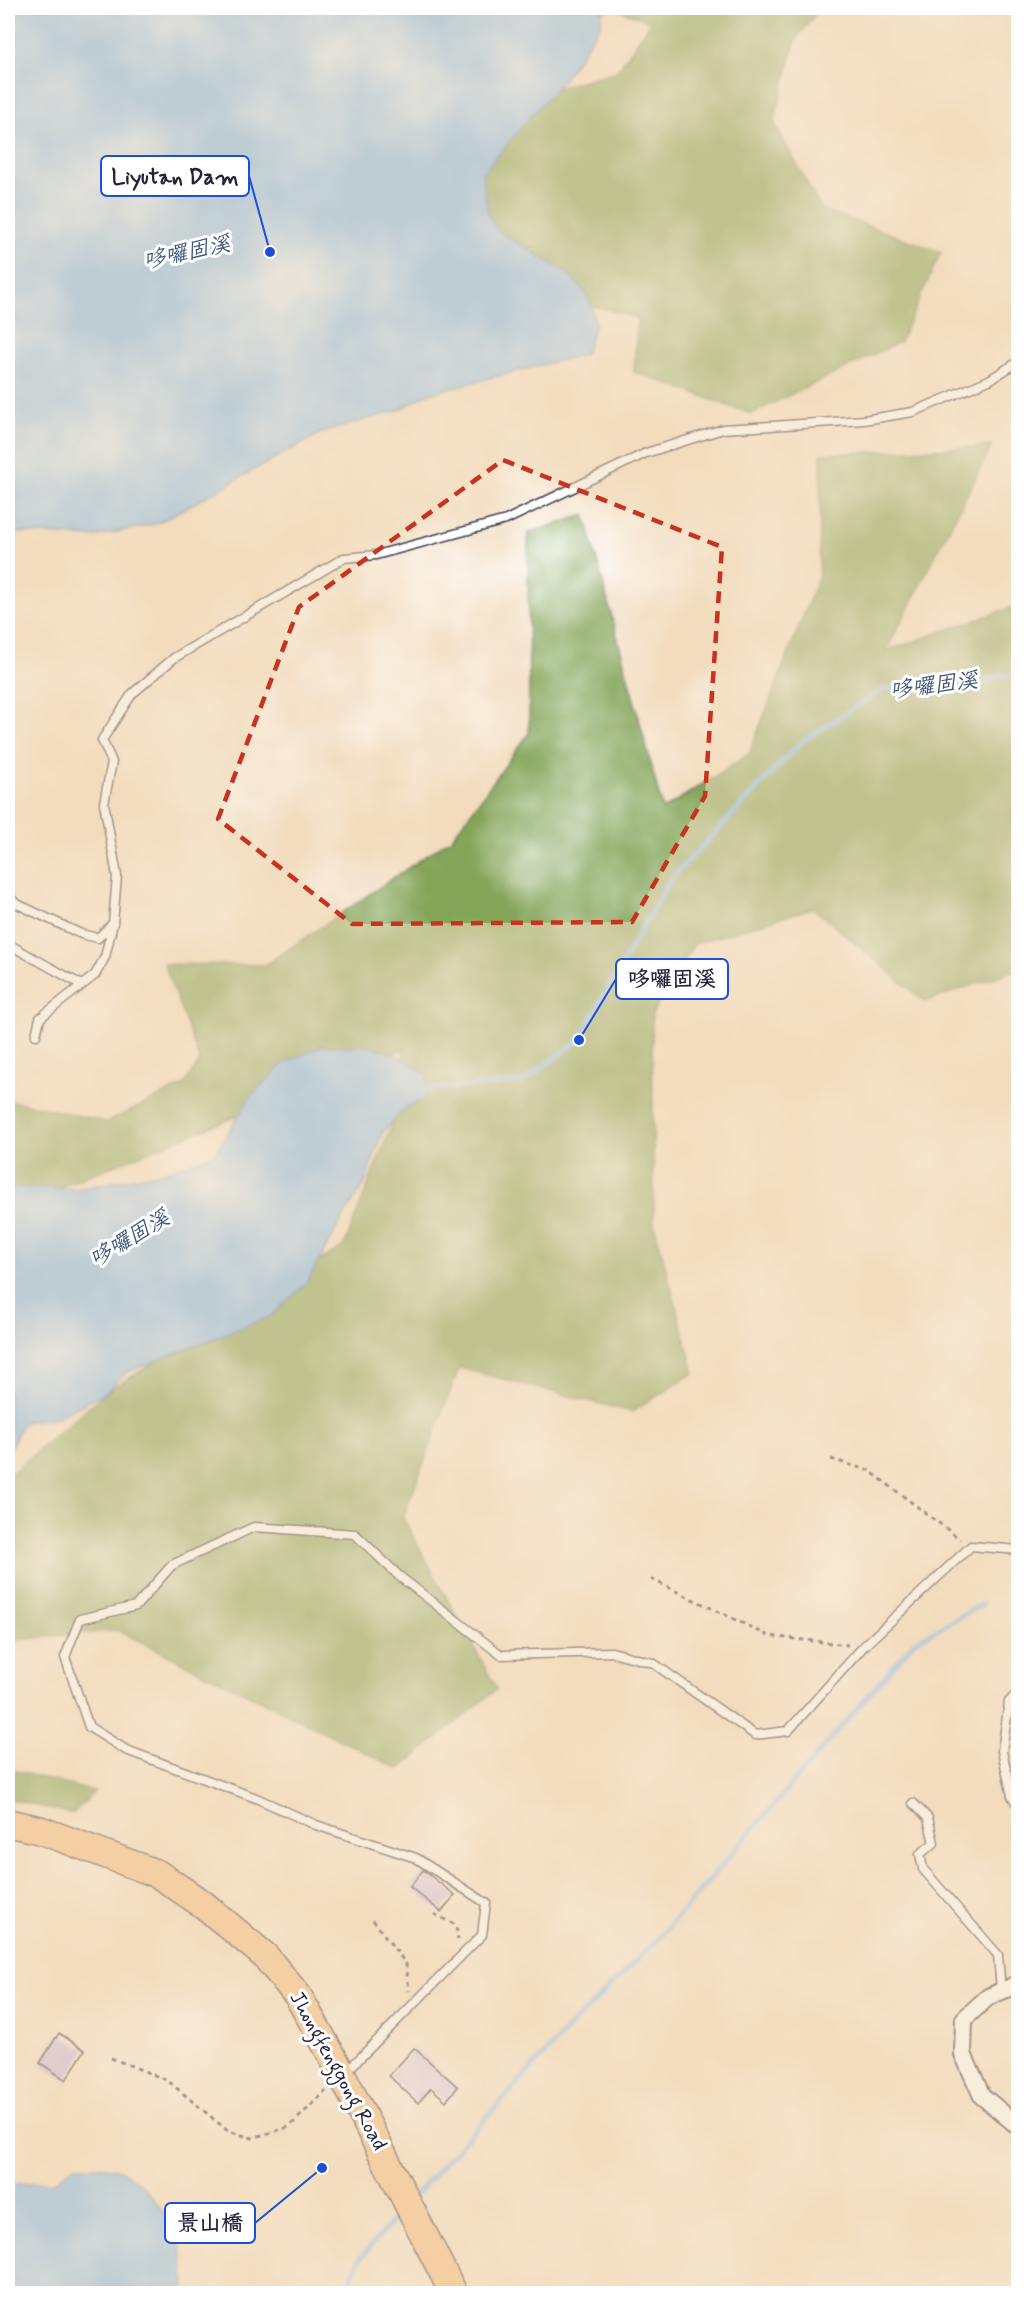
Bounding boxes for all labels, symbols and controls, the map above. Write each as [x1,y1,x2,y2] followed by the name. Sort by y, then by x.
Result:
[101,156,249,196] callout: Liyutan Dam
[111,164,239,192] text: Liyutan Dam
[141,230,234,276] water label: 哆囉固溪
[889,667,980,705] water label: 哆囉固溪
[616,959,728,999] callout: 哆囉固溪
[628,966,716,994] text: 哆囉固溪
[85,1204,176,1274] water label: 哆囉固溪
[281,1986,393,2157] street label: Jhongfenggong Road
[165,2203,255,2243] callout: 景山橋
[177,2210,243,2238] text: 景山橋

